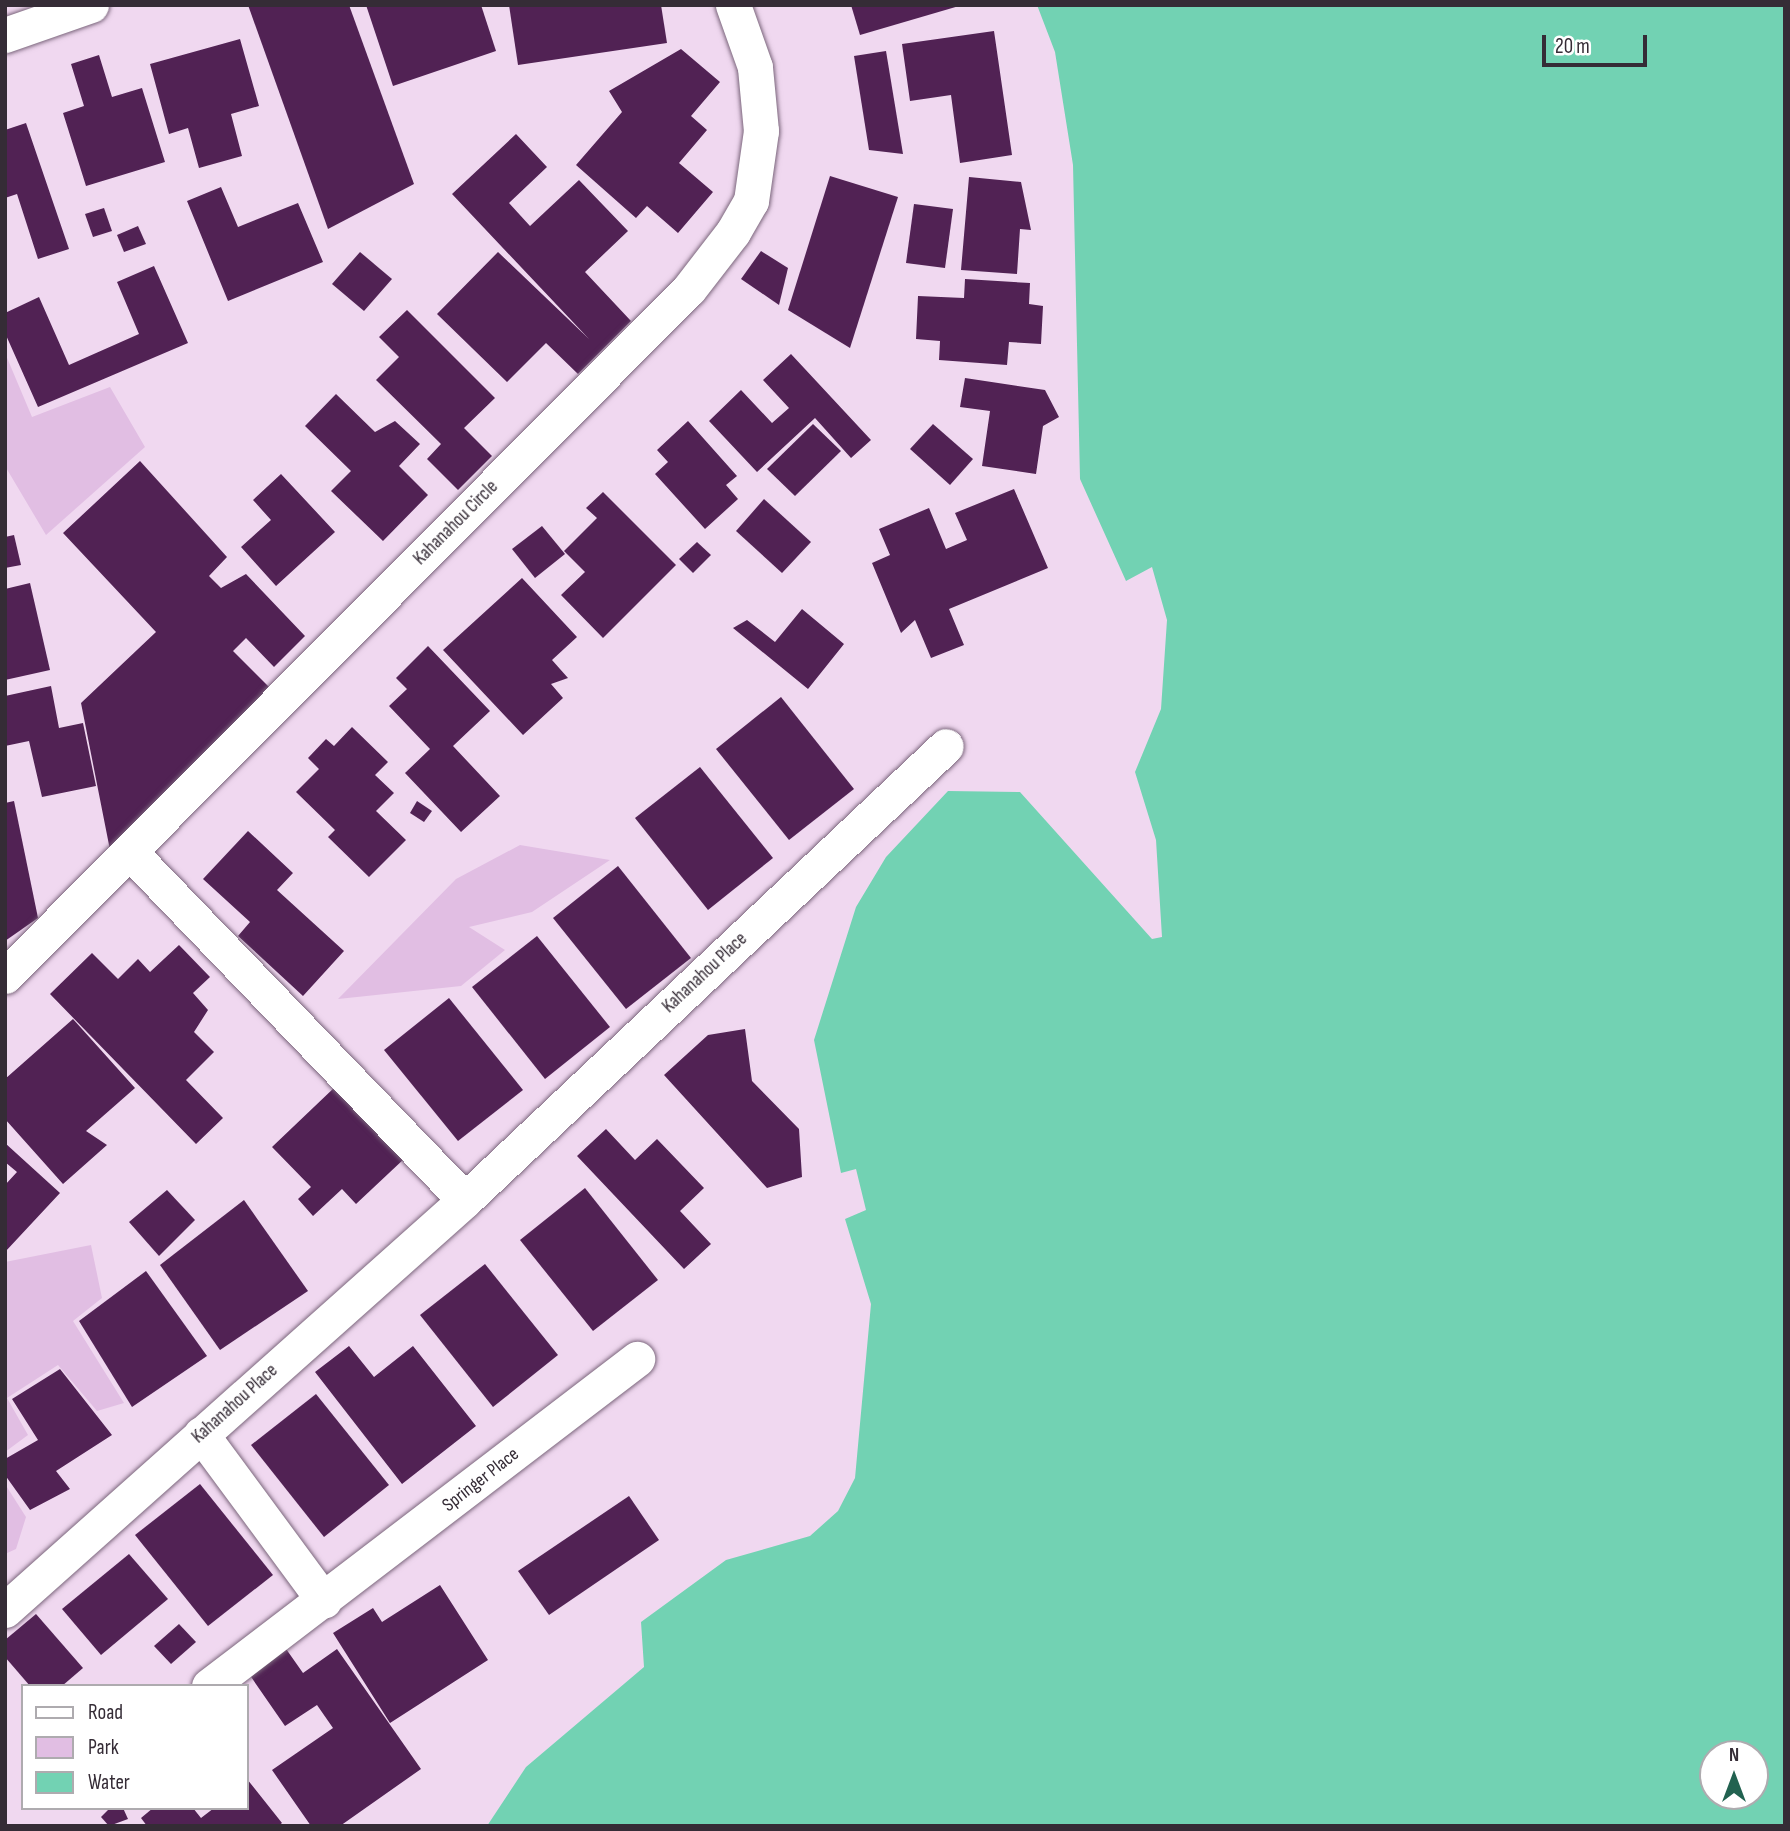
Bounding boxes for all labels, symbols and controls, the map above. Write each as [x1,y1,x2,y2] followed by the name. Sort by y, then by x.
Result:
[1545,21,1650,65] scale bar
[1555,34,1590,59] text: 20 m
[409,476,503,570] street label: Kahanahou Circle
[658,928,752,1018] street label: Kahanahou Place
[187,1359,283,1449] street label: Kahanahou Place
[438,1443,524,1517] street label: Springer Place
[21,1684,248,1810] legend
[88,1700,123,1725] text: Road
[88,1735,119,1760] text: Park
[1699,1740,1769,1810] north arrow
[1729,1744,1739,1767] text: N
[88,1770,130,1795] text: Water

